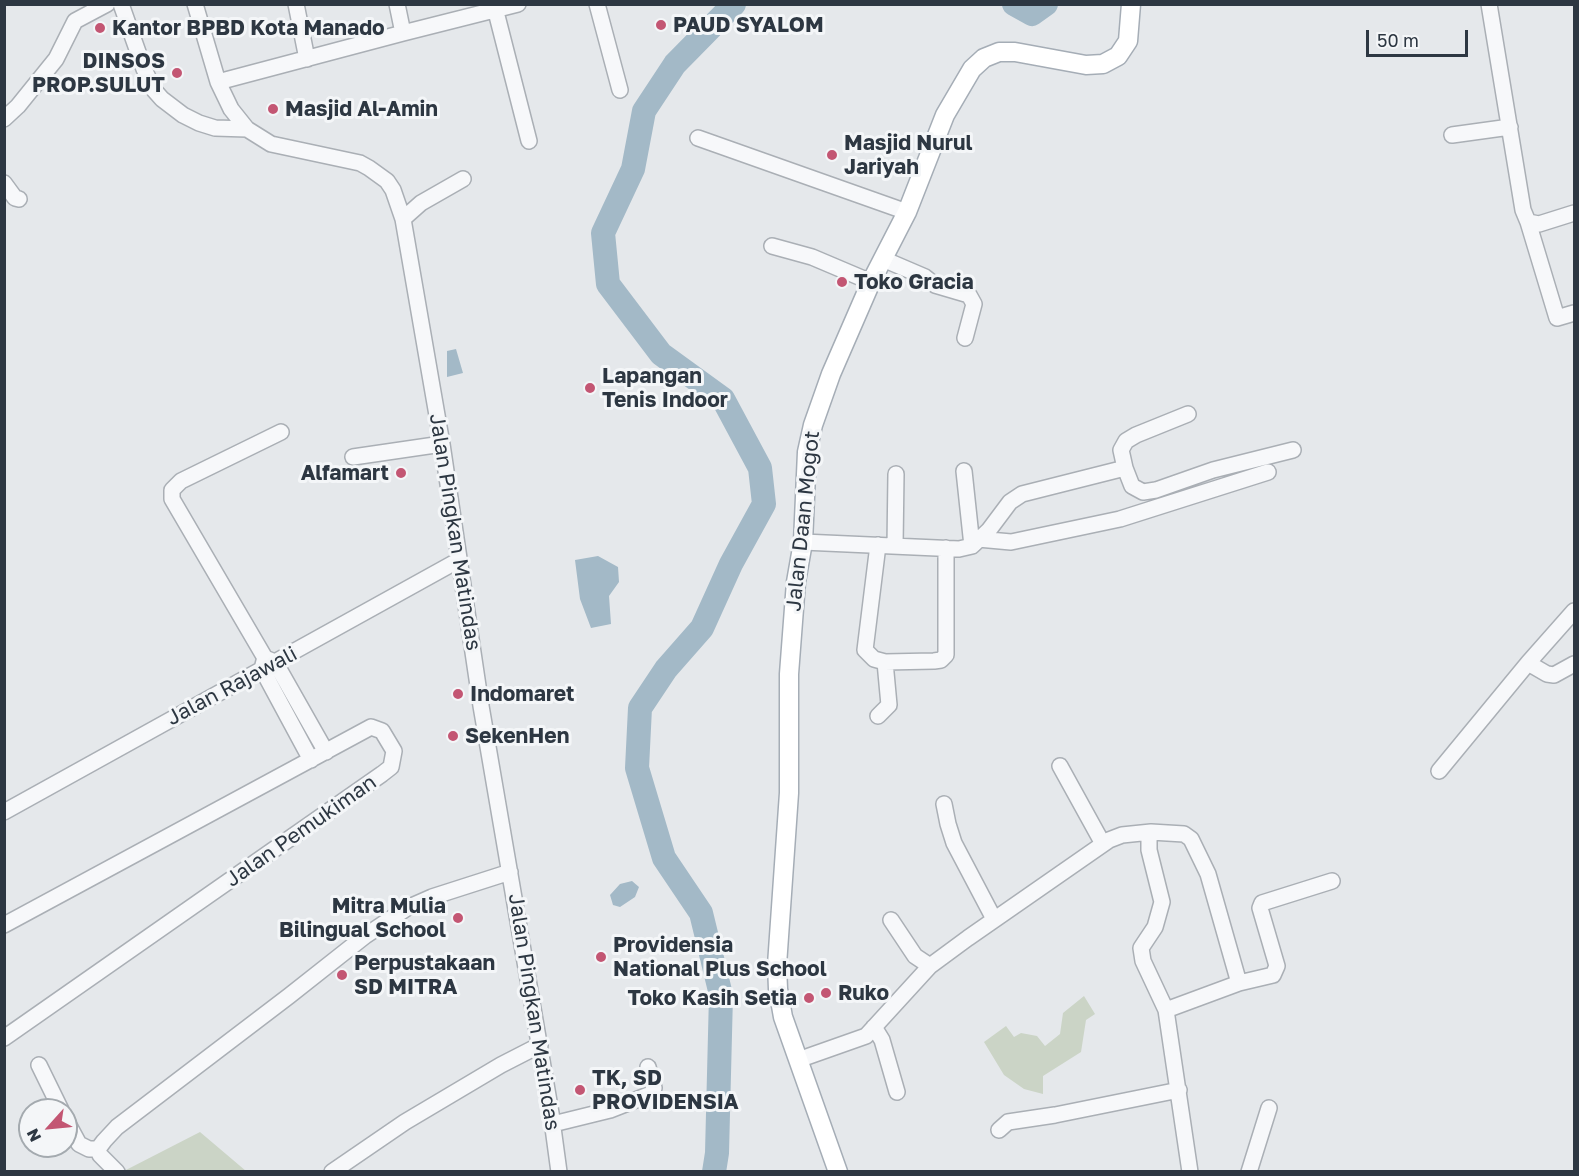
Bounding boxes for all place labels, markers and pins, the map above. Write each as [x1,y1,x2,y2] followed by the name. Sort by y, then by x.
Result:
[673,12,824,38] place label: PAUD SYALOM
[112,15,385,41] place label: Kantor BPBD Kota Manado
[654,18,668,32] marker: PAUD SYALOM
[93,21,107,35] marker: Kantor BPBD Kota Manado
[32,48,165,98] place label: DINSOS PROP.SULUT
[170,66,184,80] marker: DINSOS PROP.SULUT
[285,96,438,122] place label: Masjid Al-Amin
[266,102,280,116] marker: Masjid Al-Amin
[844,130,972,180] place label: Masjid Nurul Jariyah
[825,148,839,162] marker: Masjid Nurul Jariyah
[854,269,974,295] place label: Toko Gracia
[835,275,849,289] marker: Toko Gracia
[602,363,728,413] place label: Lapangan Tenis Indoor
[583,381,597,395] marker: Lapangan Tenis Indoor
[301,460,389,486] place label: Alfamart
[394,466,408,480] marker: Alfamart
[470,681,574,707] place label: Indomaret
[451,687,465,701] marker: Indomaret
[465,723,569,749] place label: SekenHen
[446,729,460,743] marker: SekenHen
[279,893,446,943] place label: Mitra Mulia Bilingual School
[451,911,465,925] marker: Mitra Mulia Bilingual School
[613,932,827,982] place label: Providensia National Plus School
[354,950,495,1000] place label: Perpustakaan SD MITRA
[594,950,608,964] marker: Providensia National Plus School
[335,968,349,982] marker: Perpustakaan SD MITRA
[838,980,889,1006] place label: Ruko
[627,985,797,1011] place label: Toko Kasih Setia
[819,986,833,1000] marker: Ruko
[802,991,816,1005] marker: Toko Kasih Setia
[592,1065,739,1115] place label: TK, SD PROVIDENSIA
[573,1083,587,1097] marker: TK, SD PROVIDENSIA

